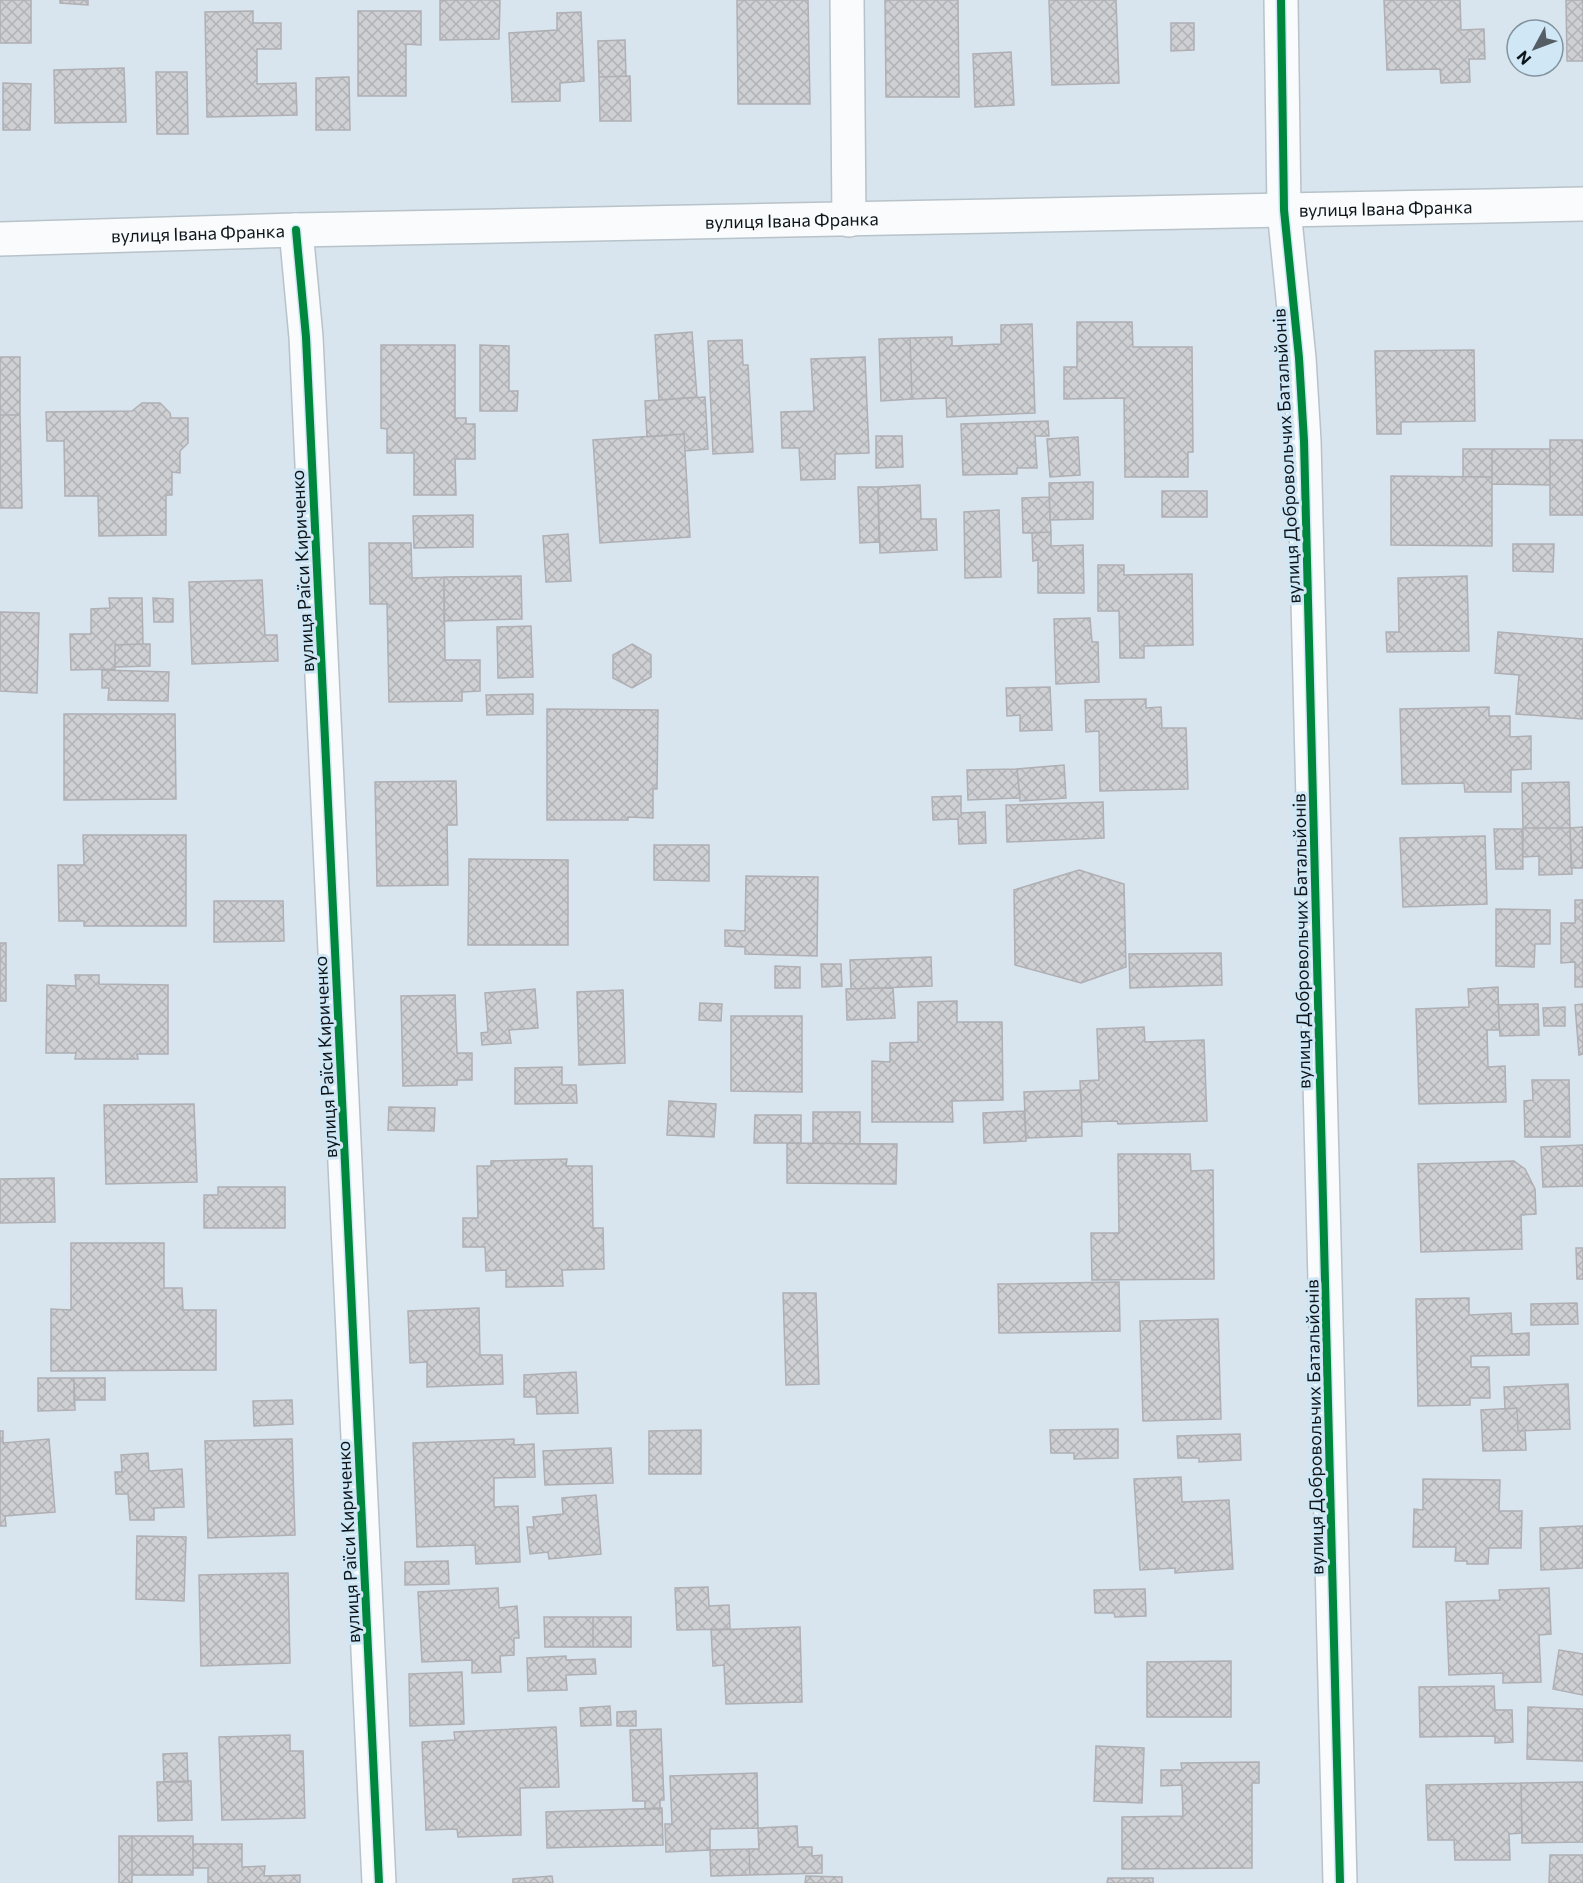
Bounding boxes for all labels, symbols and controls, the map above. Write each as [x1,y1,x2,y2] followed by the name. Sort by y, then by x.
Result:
[1505,18,1565,78] north arrow
[1512,47,1534,69] text: N
[1299,195,1473,221] street label: вулиця Івана Франка
[705,207,879,233] street label: вулиця Івана Франка
[111,219,285,247] street label: вулиця Івана Франка
[1267,308,1305,604] street label: вулиця Добровольчих Батальйонів
[286,469,318,673] street label: вулиця Раїси Кириченко
[1287,793,1315,1089] street label: вулиця Добровольчих Батальйонів
[309,955,341,1159] street label: вулиця Раїси Кириченко
[1300,1279,1328,1575] street label: вулиця Добровольчих Батальйонів
[332,1440,364,1644] street label: вулиця Раїси Кириченко

